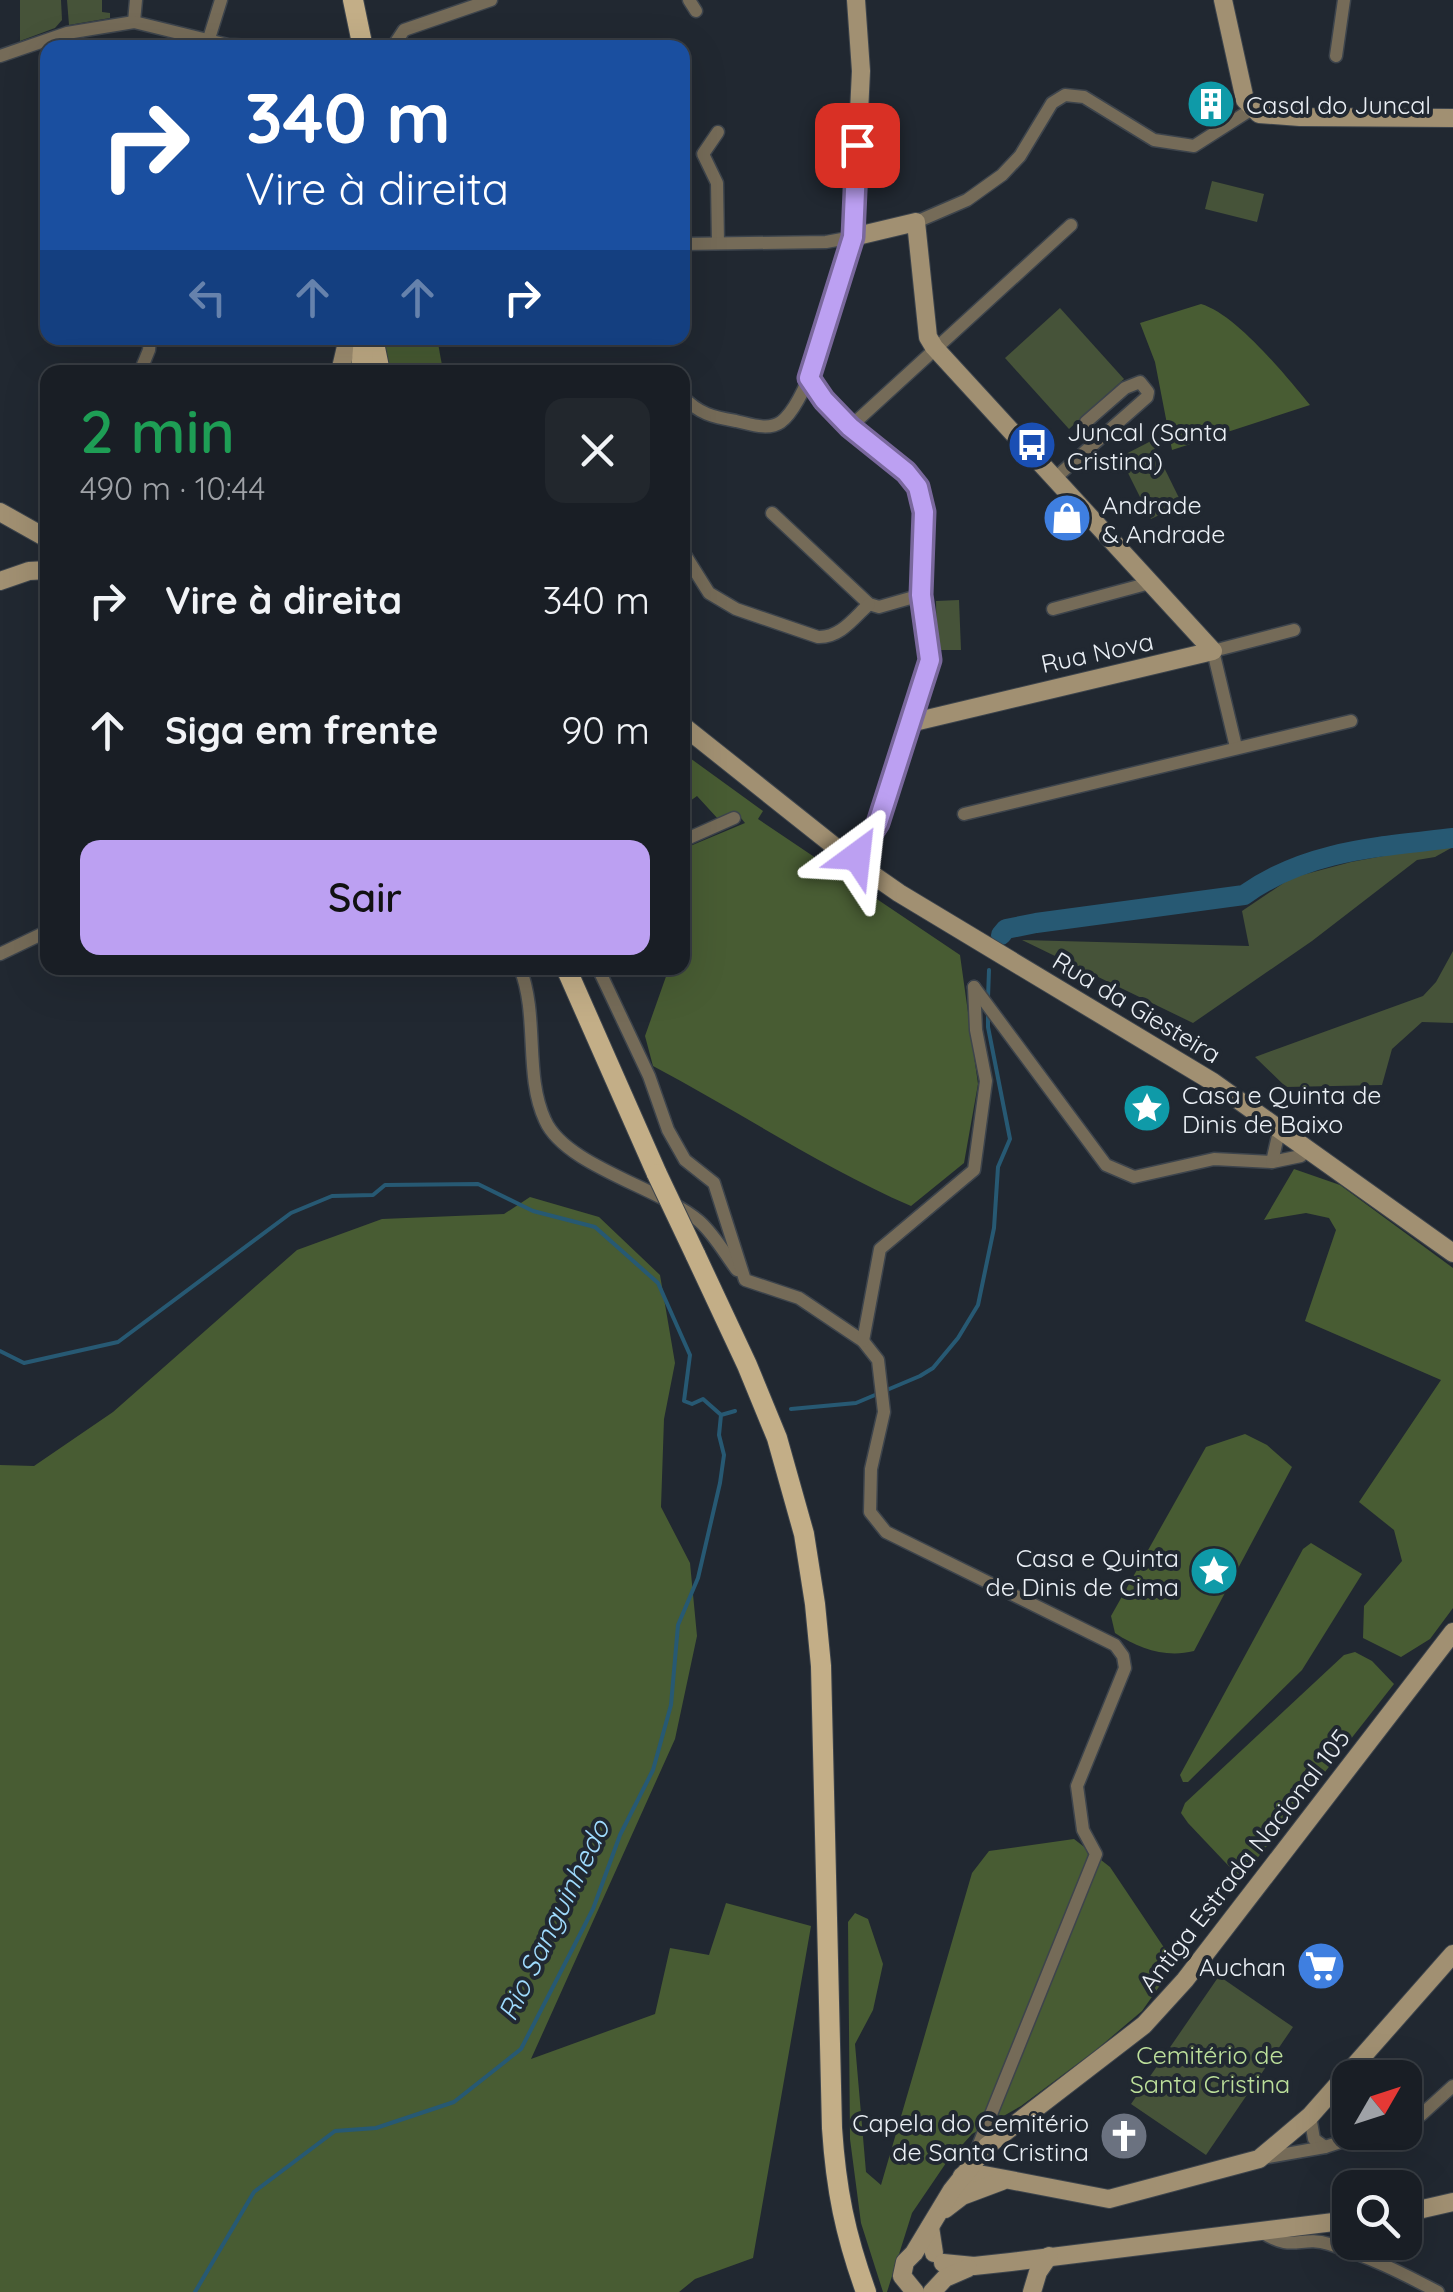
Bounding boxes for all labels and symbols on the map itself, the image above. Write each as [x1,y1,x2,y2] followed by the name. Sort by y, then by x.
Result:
[1185,78,1237,130] building icon: Casal do Juncal
[1246,89,1431,120] place label: Casal do Juncal
[815,103,900,188] pin
[1067,416,1227,476] place label: Juncal (Santa Cristina)
[1006,419,1058,471] bus stop icon: Juncal (Santa Cristina)
[1102,489,1225,549] place label: Andrade & Andrade
[1041,492,1093,544] shop icon: Andrade & Andrade
[1038,625,1156,679] street label: Rua Nova
[805,804,909,908] position arrow
[1047,945,1227,1069] street label: Rua da Giesteira
[1182,1079,1381,1139] place label: Casa e Quinta de Dinis de Baixo
[1121,1082,1173,1134] place icon: Casa e Quinta de Dinis de Baixo
[985,1542,1179,1602] place label: Casa e Quinta de Dinis de Cima
[1188,1545,1240,1597] place icon: Casa e Quinta de Dinis de Cima
[1132,1723,1356,1997] street label: Antiga Estrada Nacional 105
[489,1813,617,2026] water label: Rio Sanguinhedo
[1295,1940,1347,1992] supermarket icon: Auchan
[1199,1951,1286,1982] place label: Auchan
[1130,2039,1290,2099] park label: Cemitério de Santa Cristina
[1332,2060,1422,2150] north arrow
[852,2107,1089,2167] place label: Capela do Cemitério de Santa Cristina
[1098,2110,1150,2162] church icon: Capela do Cemitério de Santa Cristina

